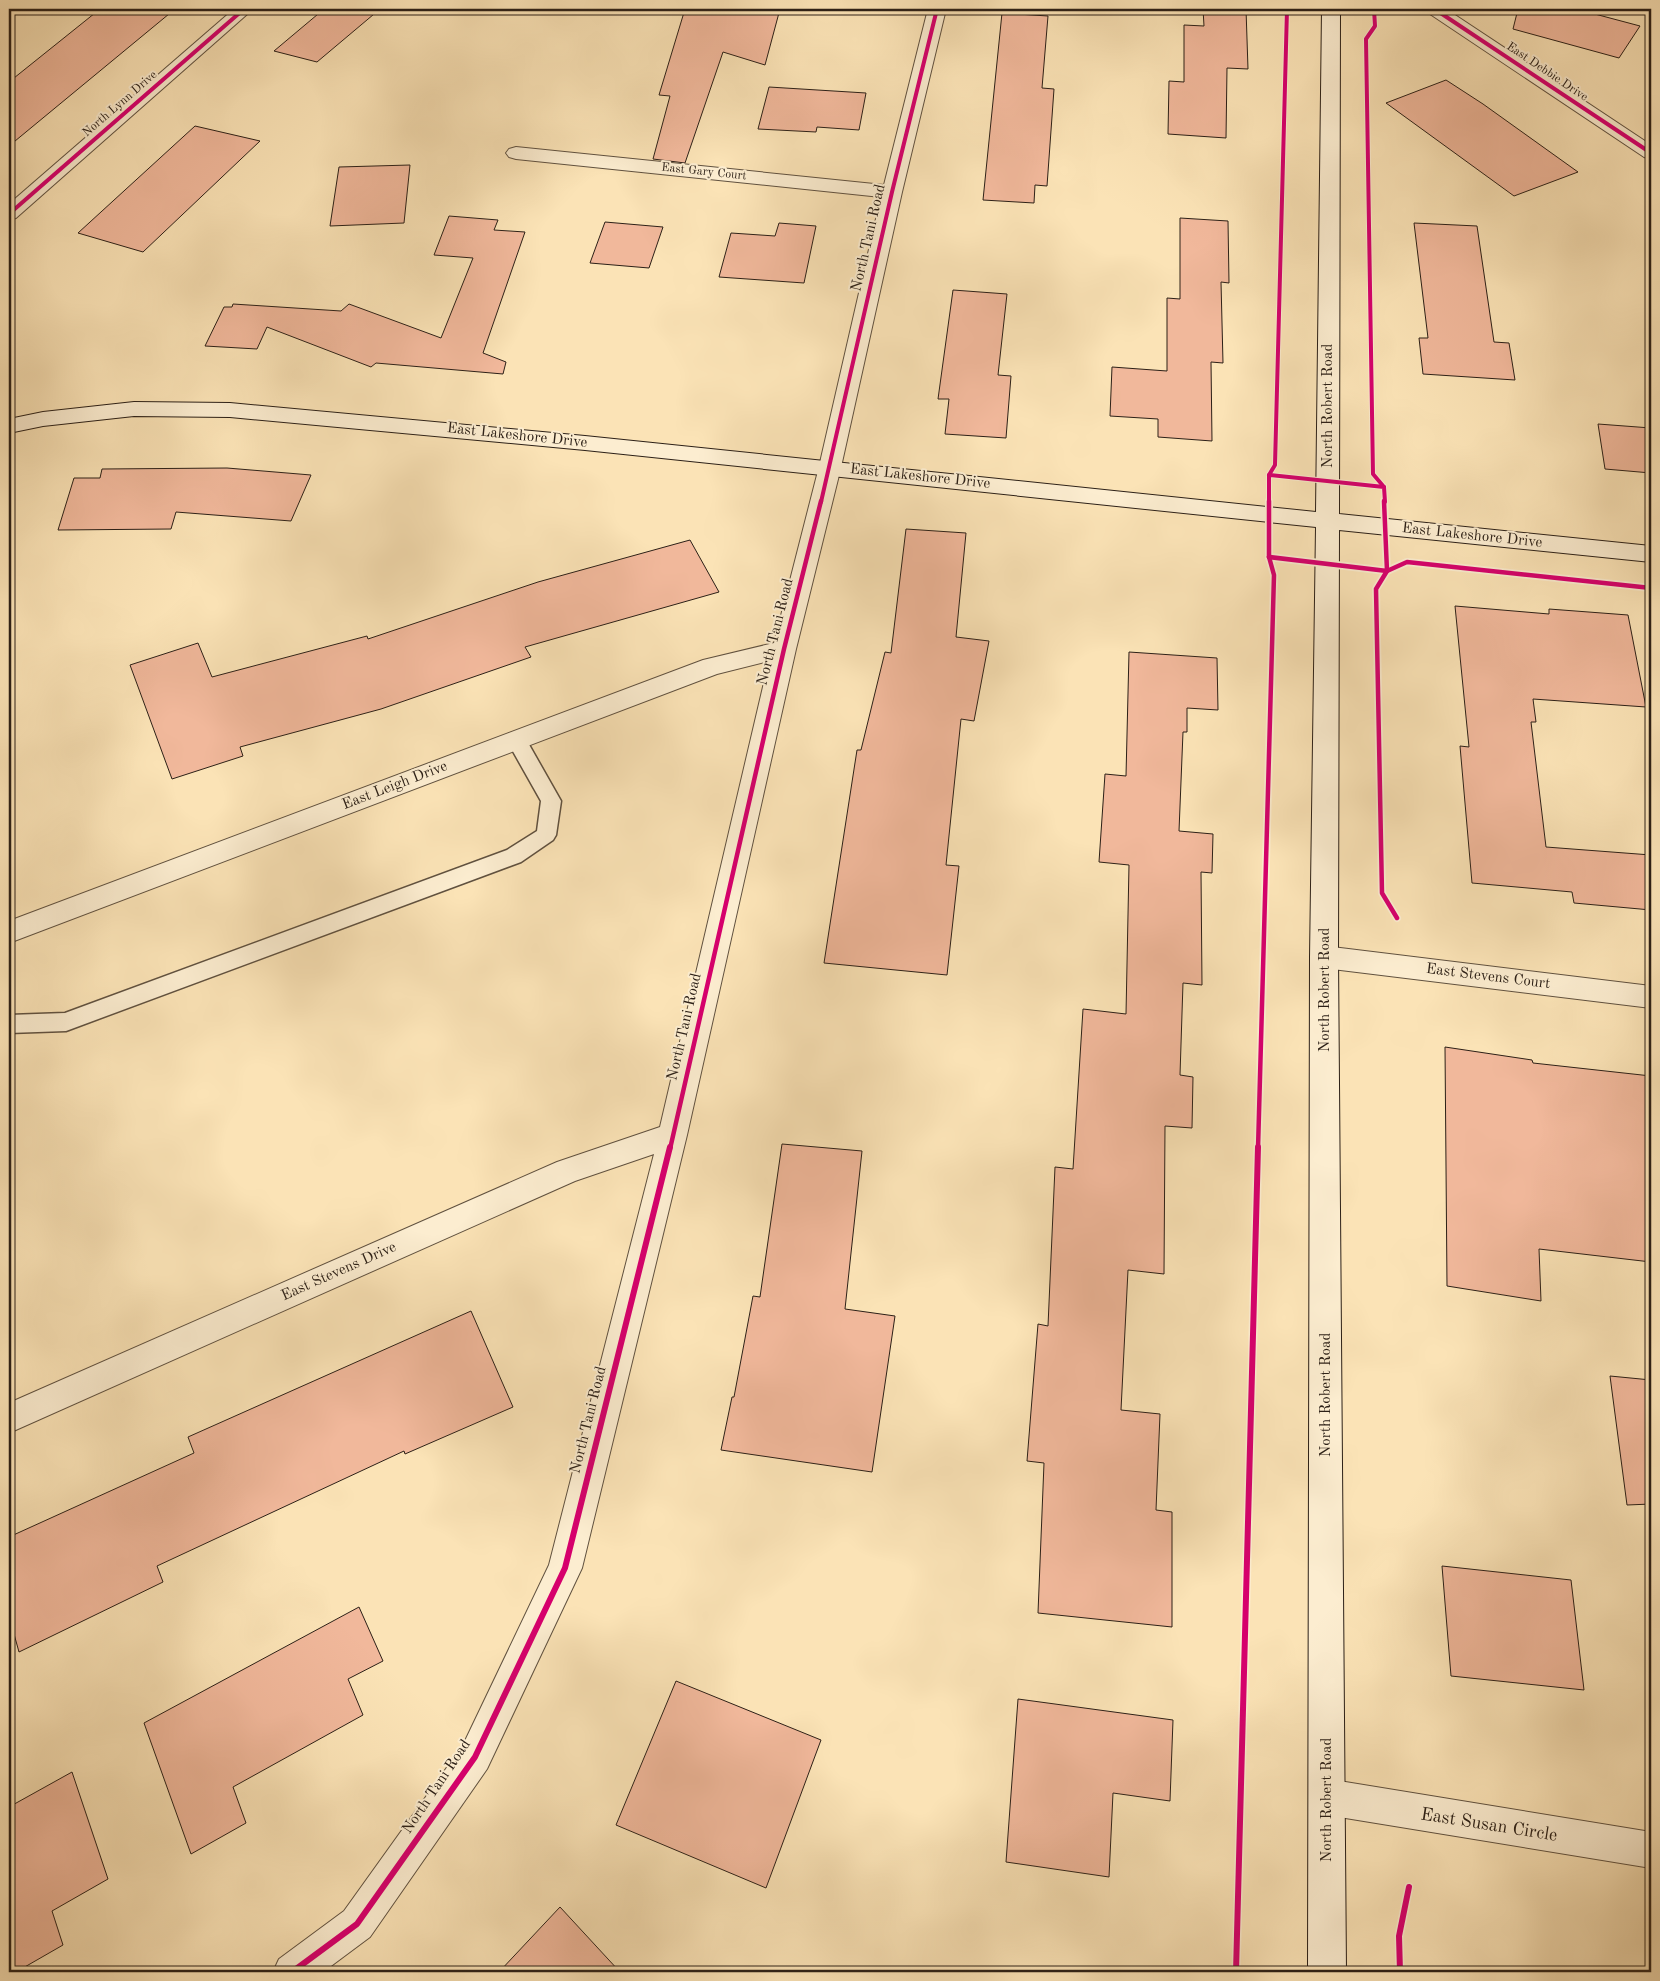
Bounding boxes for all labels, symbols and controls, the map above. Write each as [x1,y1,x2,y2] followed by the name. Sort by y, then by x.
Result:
[1504,40,1590,104] street label: East Debbie Drive
[81,68,160,139] street label: North Lynn Drive
[661,162,747,182] street label: East Gary Court
[849,183,889,293] street label: North Tani Road
[1321,344,1336,468] street label: North Robert Road
[446,421,588,451] street label: East Lakeshore Drive
[849,462,991,492] street label: East Lakeshore Drive
[1401,521,1543,551] street label: East Lakeshore Drive
[755,577,797,687] street label: North Tani Road
[340,759,450,813] street label: East Leigh Drive
[1318,928,1333,1052] street label: North Robert Road
[1425,962,1551,992] street label: East Stevens Court
[665,972,705,1082] street label: North Tani Road
[279,1240,399,1304] street label: East Stevens Drive
[1319,1333,1334,1457] street label: North Robert Road
[568,1365,610,1475] street label: North Tani Road
[400,1737,474,1837] street label: North Tani Road
[1320,1738,1335,1862] street label: North Robert Road
[1419,1805,1559,1845] street label: East Susan Circle

